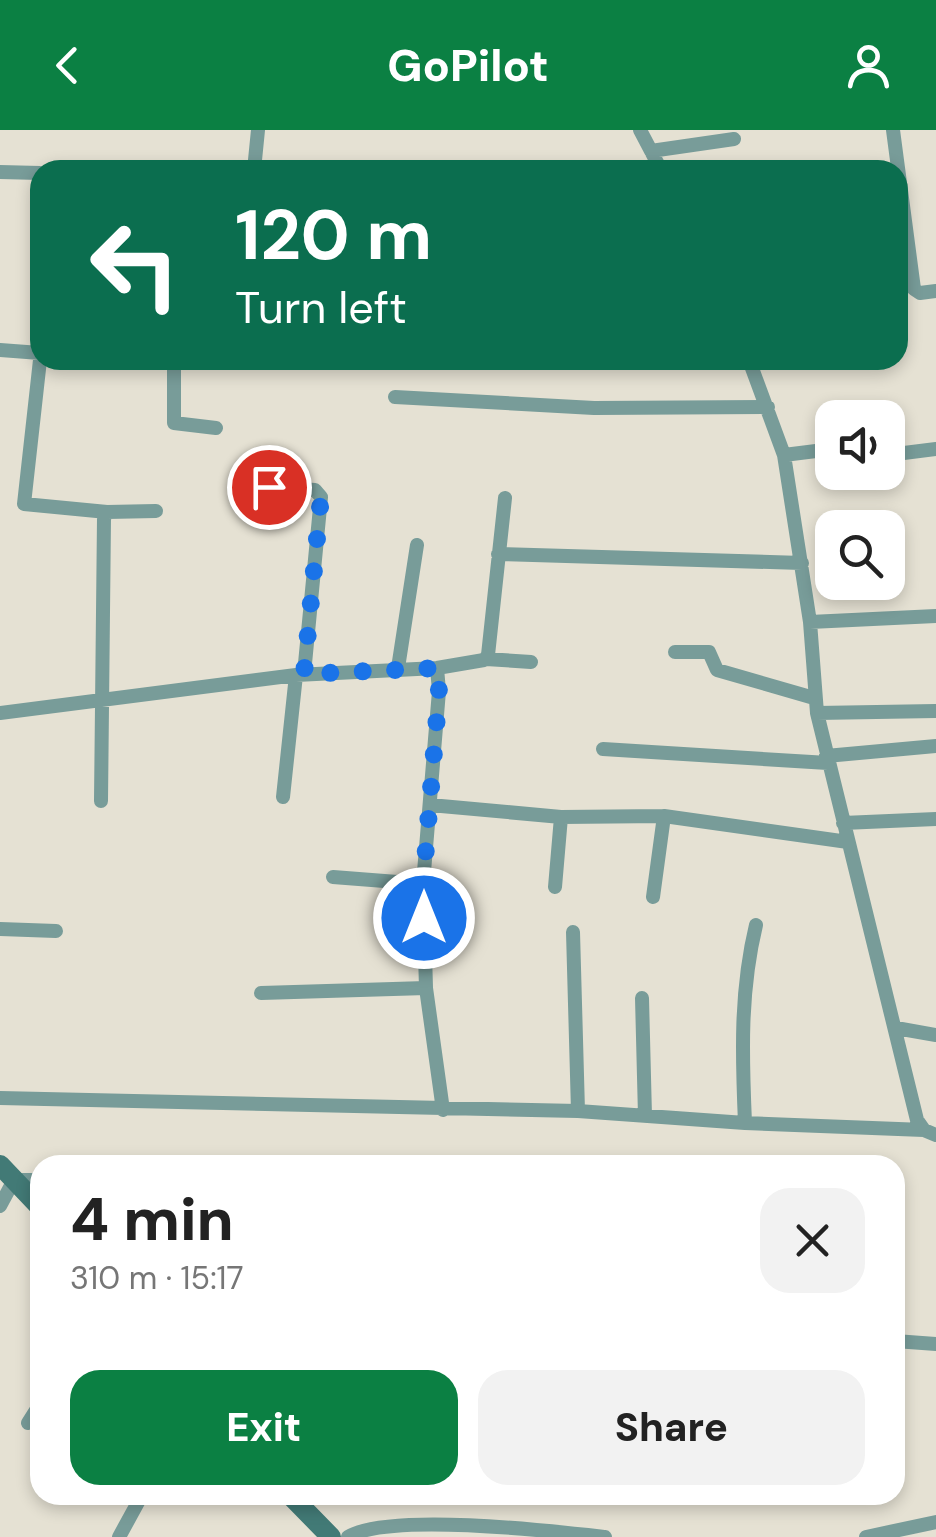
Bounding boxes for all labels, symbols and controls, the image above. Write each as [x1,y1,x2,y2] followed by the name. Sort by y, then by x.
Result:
[387,36,549,95] text: GoPilot
[40,38,95,93] icon: back
[841,38,896,93] icon: person
[235,190,432,281] text: 120 m
[70,200,200,330] icon: left
[235,278,407,337] text: Turn left
[815,400,905,600] map controls
[815,400,905,490] button: sound
[227,445,312,530] pin
[242,460,297,515] icon: arrive
[815,510,905,600] button: search
[372,866,476,970] position arrow
[70,1180,234,1259] text: 4 min
[760,1188,865,1293] button: close
[70,1257,244,1299] text: 310 m · 15:17
[70,1370,458,1485] button: Exit
[478,1370,865,1485] button: Share

